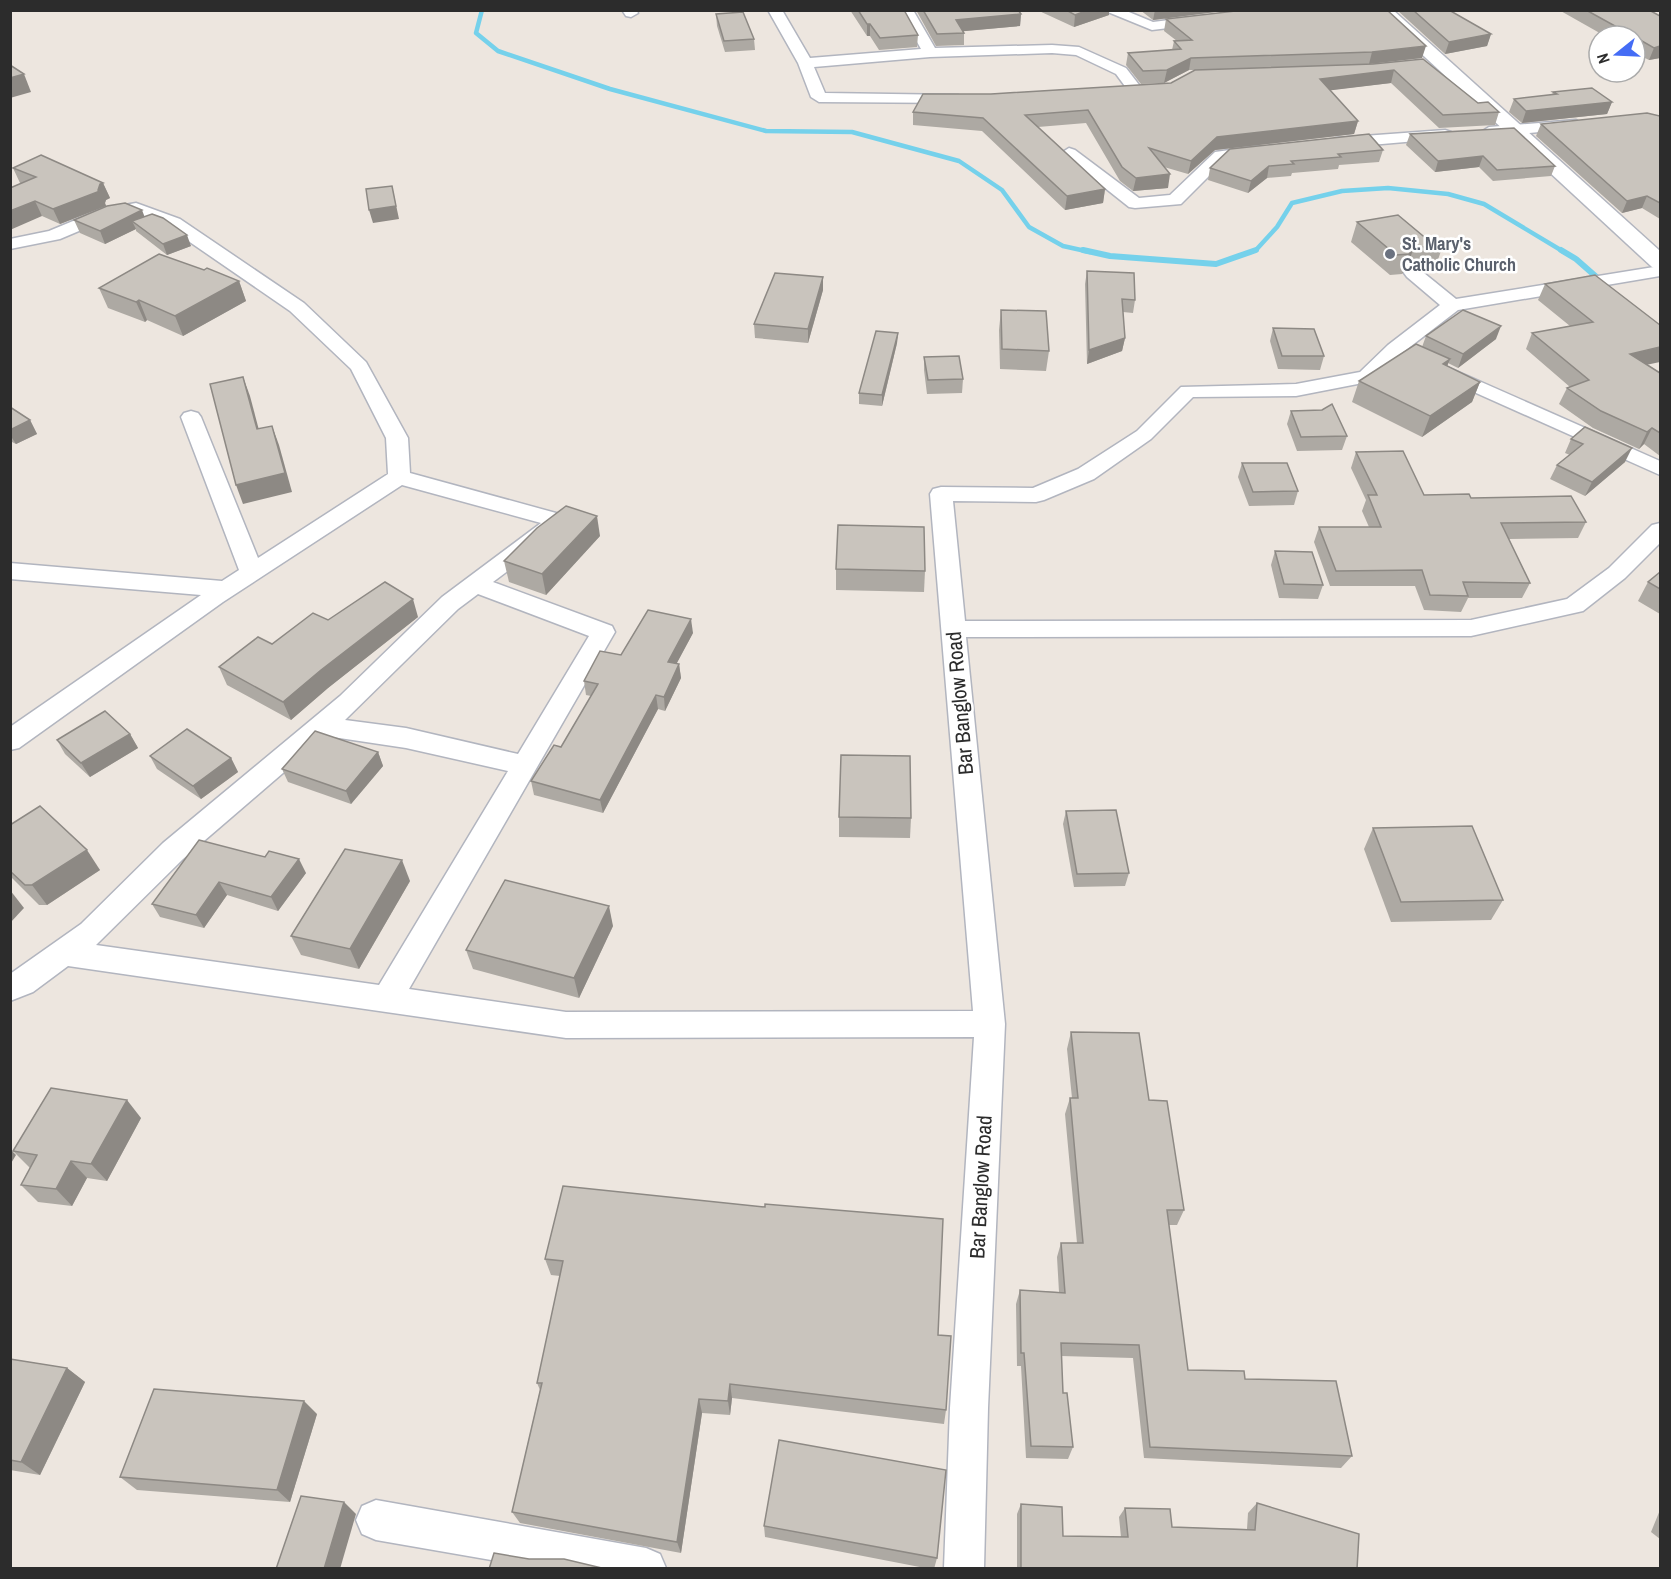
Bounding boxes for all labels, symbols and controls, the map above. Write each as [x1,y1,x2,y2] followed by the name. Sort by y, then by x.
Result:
[1587,24,1647,84] north arrow
[1591,51,1615,67] text: N
[1402,231,1516,277] place label: St. Mary's Catholic Church
[1383,247,1397,261] marker: St. Mary's Catholic Church
[939,630,980,776] street label: Bar Banglow Road
[962,1115,999,1259] street label: Bar Banglow Road

